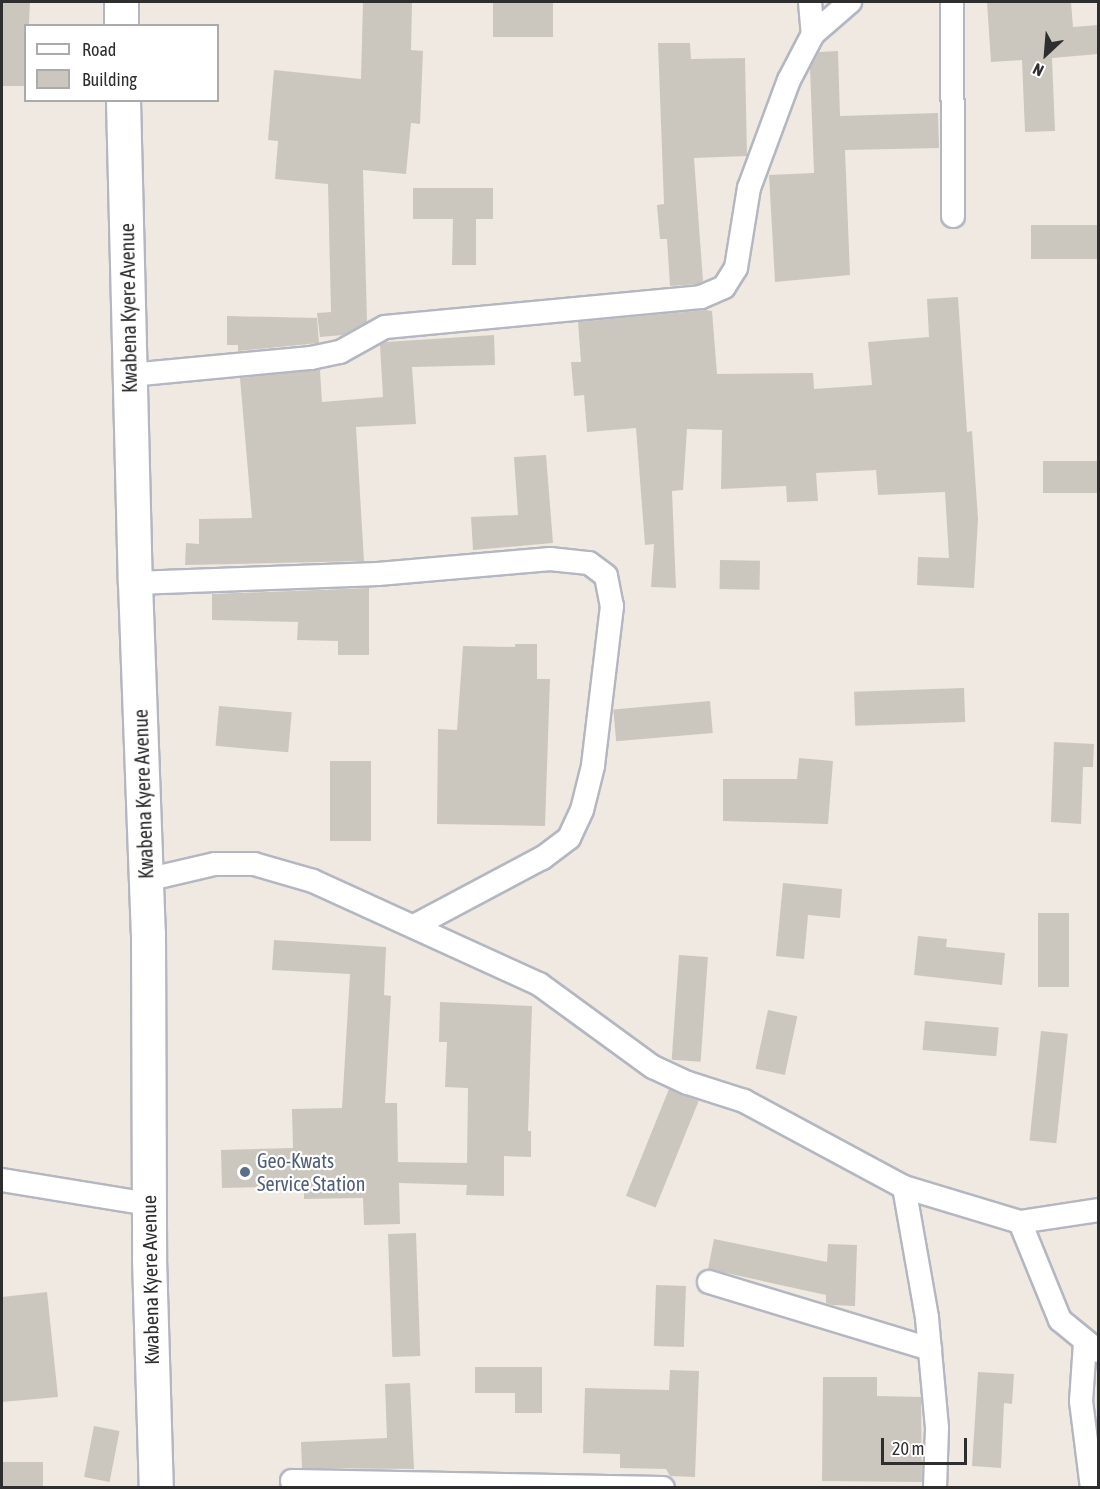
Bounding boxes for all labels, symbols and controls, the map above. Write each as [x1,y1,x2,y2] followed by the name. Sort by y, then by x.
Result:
[24,24,219,102] legend
[1016,24,1076,84] north arrow
[82,39,116,60] text: Road
[1030,60,1046,80] text: N
[82,69,137,90] text: Building
[115,223,141,393] street label: Kwabena Kyere Avenue
[128,709,158,879] street label: Kwabena Kyere Avenue
[257,1148,365,1195] place label: Geo-Kwats Service Station
[238,1165,252,1179] marker: Geo-Kwats Service Station
[137,1195,163,1365] street label: Kwabena Kyere Avenue
[884,1426,970,1464] scale bar
[892,1438,924,1459] text: 20 m

